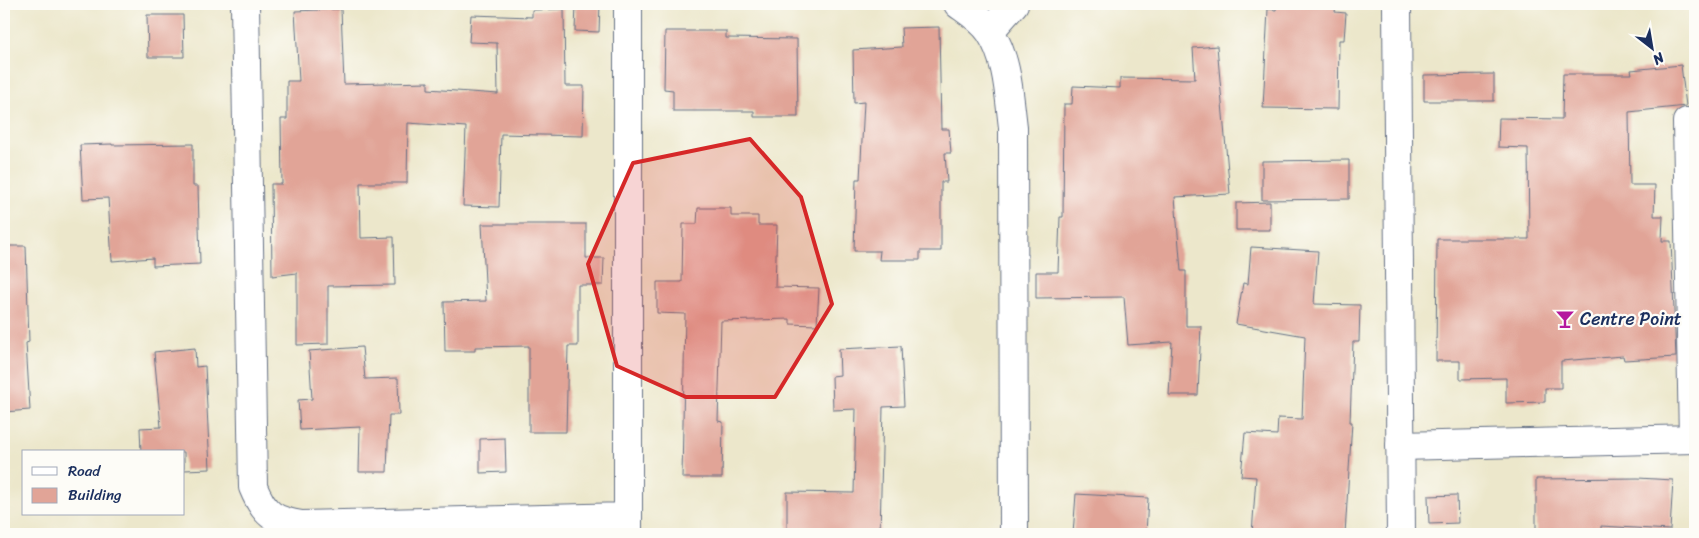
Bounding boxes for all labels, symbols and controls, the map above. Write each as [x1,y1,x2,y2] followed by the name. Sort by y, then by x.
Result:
[1626,22,1676,72] north arrow
[1648,45,1670,72] text: N
[1580,303,1682,335] place label: Centre Point
[1554,308,1576,330] bar icon: Centre Point
[22,450,185,516] legend
[68,458,101,484] text: Road
[68,482,122,508] text: Building

